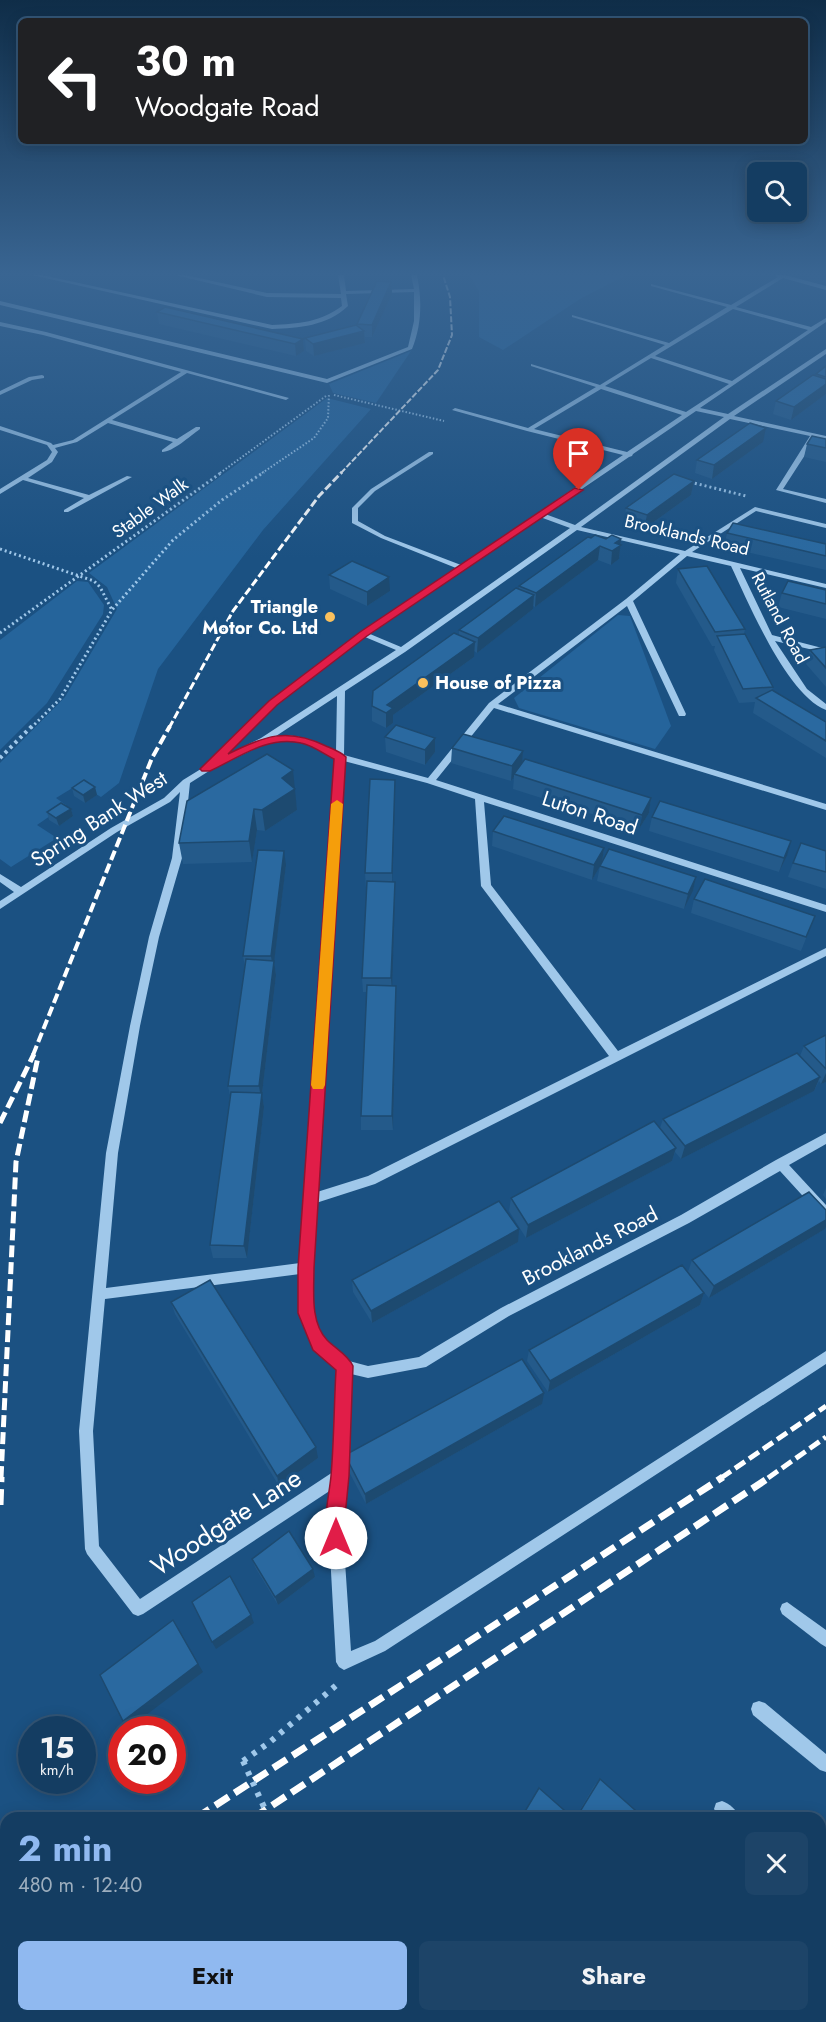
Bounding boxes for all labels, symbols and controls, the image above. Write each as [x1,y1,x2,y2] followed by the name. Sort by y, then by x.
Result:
[135,31,236,92] text: 30 m
[36,42,114,120] icon: left
[135,87,320,126] text: Woodgate Road
[747,162,807,222] map controls
[747,162,807,222] button: search
[553,428,604,490] pin
[562,437,595,470] icon: arrive
[106,471,194,545] street label: Stable Walk
[622,508,752,562] street label: Brooklands Road
[745,567,815,669] street label: Rutland Road
[202,594,318,641] place label: Triangle Motor Co. Ltd
[323,610,337,624] marker: Triangle Motor Co. Ltd
[435,670,561,696] place label: House of Pizza
[416,676,430,690] marker: House of Pizza
[25,764,173,874] street label: Spring Bank West
[538,783,642,843] street label: Luton Road
[517,1199,663,1293] street label: Brooklands Road
[143,1459,309,1585] street label: Woodgate Lane
[304,1506,368,1570] position arrow
[108,1716,186,1794] speed limit sign: 20
[40,1726,74,1769] text: 15
[40,1759,74,1781] text: km/h
[18,1822,113,1874] text: 2 min
[745,1832,808,1895] button: close
[18,1871,142,1900] text: 480 m · 12:40
[18,1941,407,2010] button: Exit
[419,1941,808,2010] button: Share

